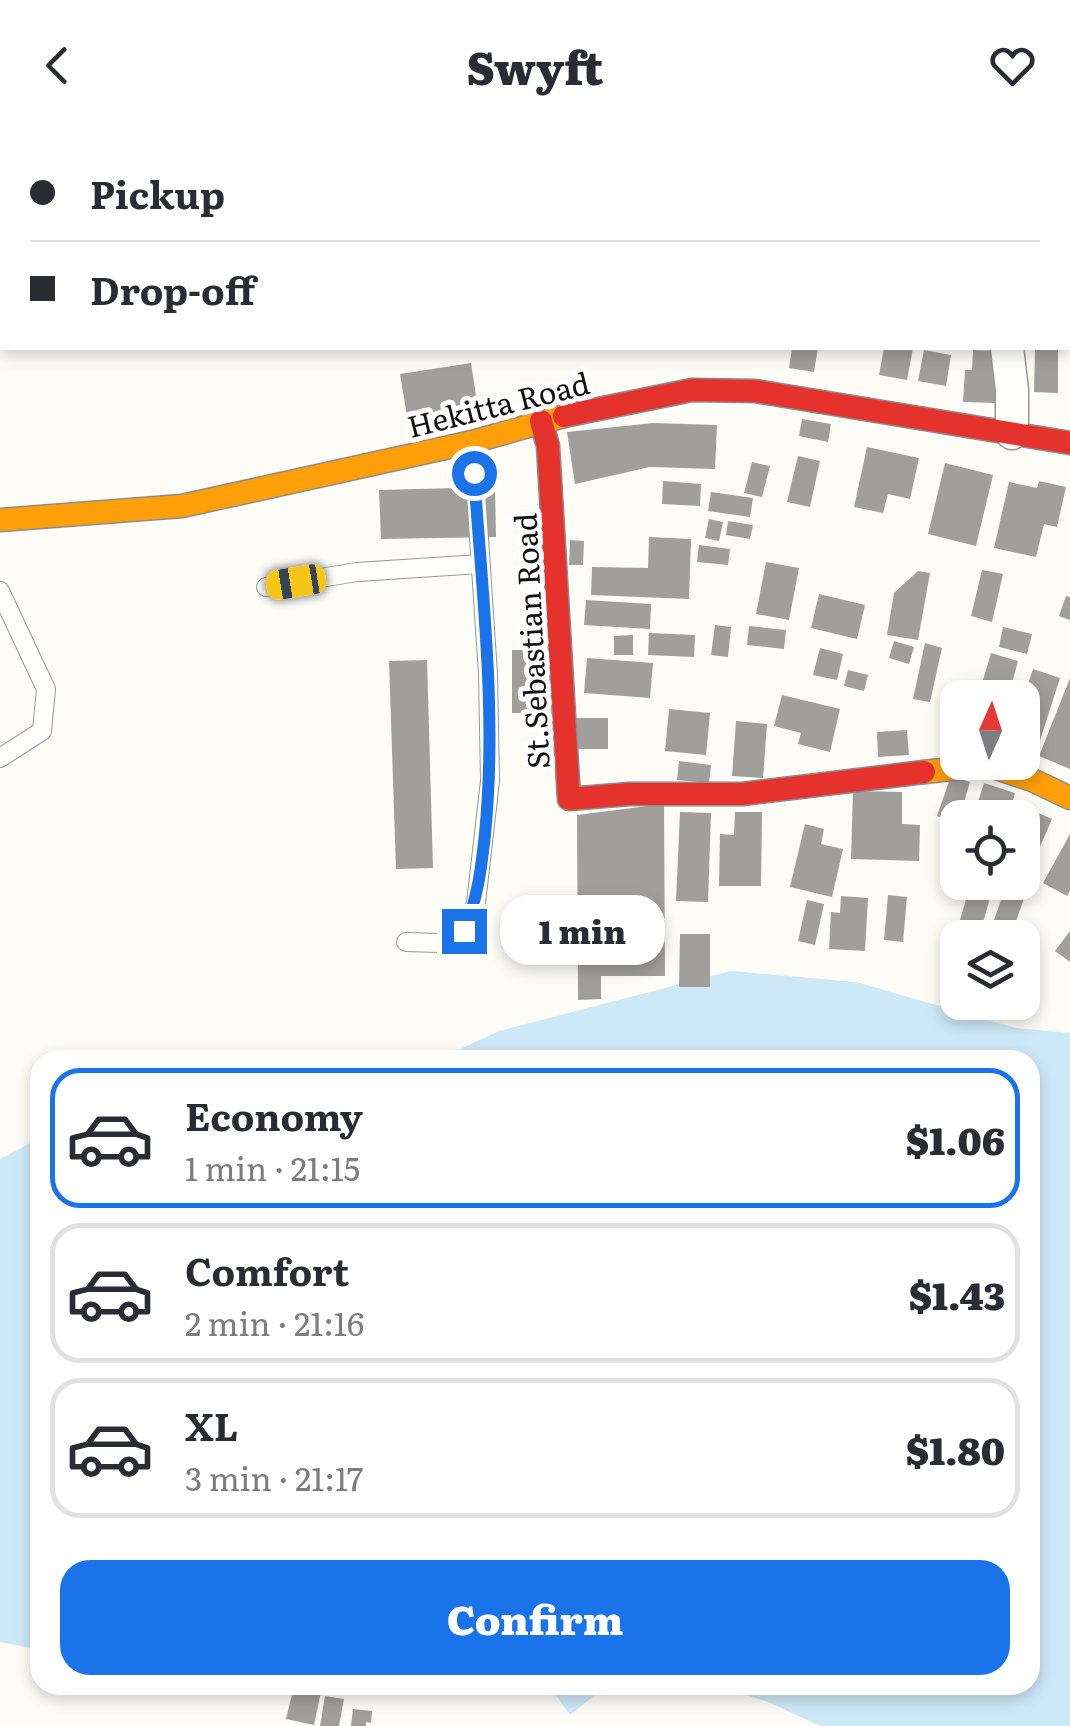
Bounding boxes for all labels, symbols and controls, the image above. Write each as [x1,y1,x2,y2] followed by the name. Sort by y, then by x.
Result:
[467,32,603,99] text: Swyft
[30,38,85,93] icon: back
[985,38,1040,93] icon: heart
[90,164,225,221] text: Pickup
[90,260,255,317] text: Drop-off
[402,359,594,447] street label: Hekitta Road
[452,451,497,496] route start
[501,512,559,770] street label: St.Sebastian Road
[264,562,328,602] car
[940,680,1040,780] north arrow
[940,680,1040,1020] map controls
[940,800,1040,900] button: locate
[499,896,664,966] callout: 1 min
[539,906,626,954] text: 1 min
[442,909,487,954] route end
[940,920,1040,1020] button: layers
[185,1086,363,1143] text: Economy
[65,1093,155,1183] icon: car
[906,1110,1005,1167] text: $1.06
[185,1143,360,1191] text: 1 min · 21:15
[185,1241,349,1298] text: Comfort
[65,1248,155,1338] icon: car
[909,1265,1005,1322] text: $1.43
[185,1298,364,1346] text: 2 min · 21:16
[185,1396,238,1453] text: XL
[65,1403,155,1493] icon: car
[906,1420,1005,1477] text: $1.80
[185,1453,363,1501] text: 3 min · 21:17
[60,1560,1010,1675] button: Confirm

